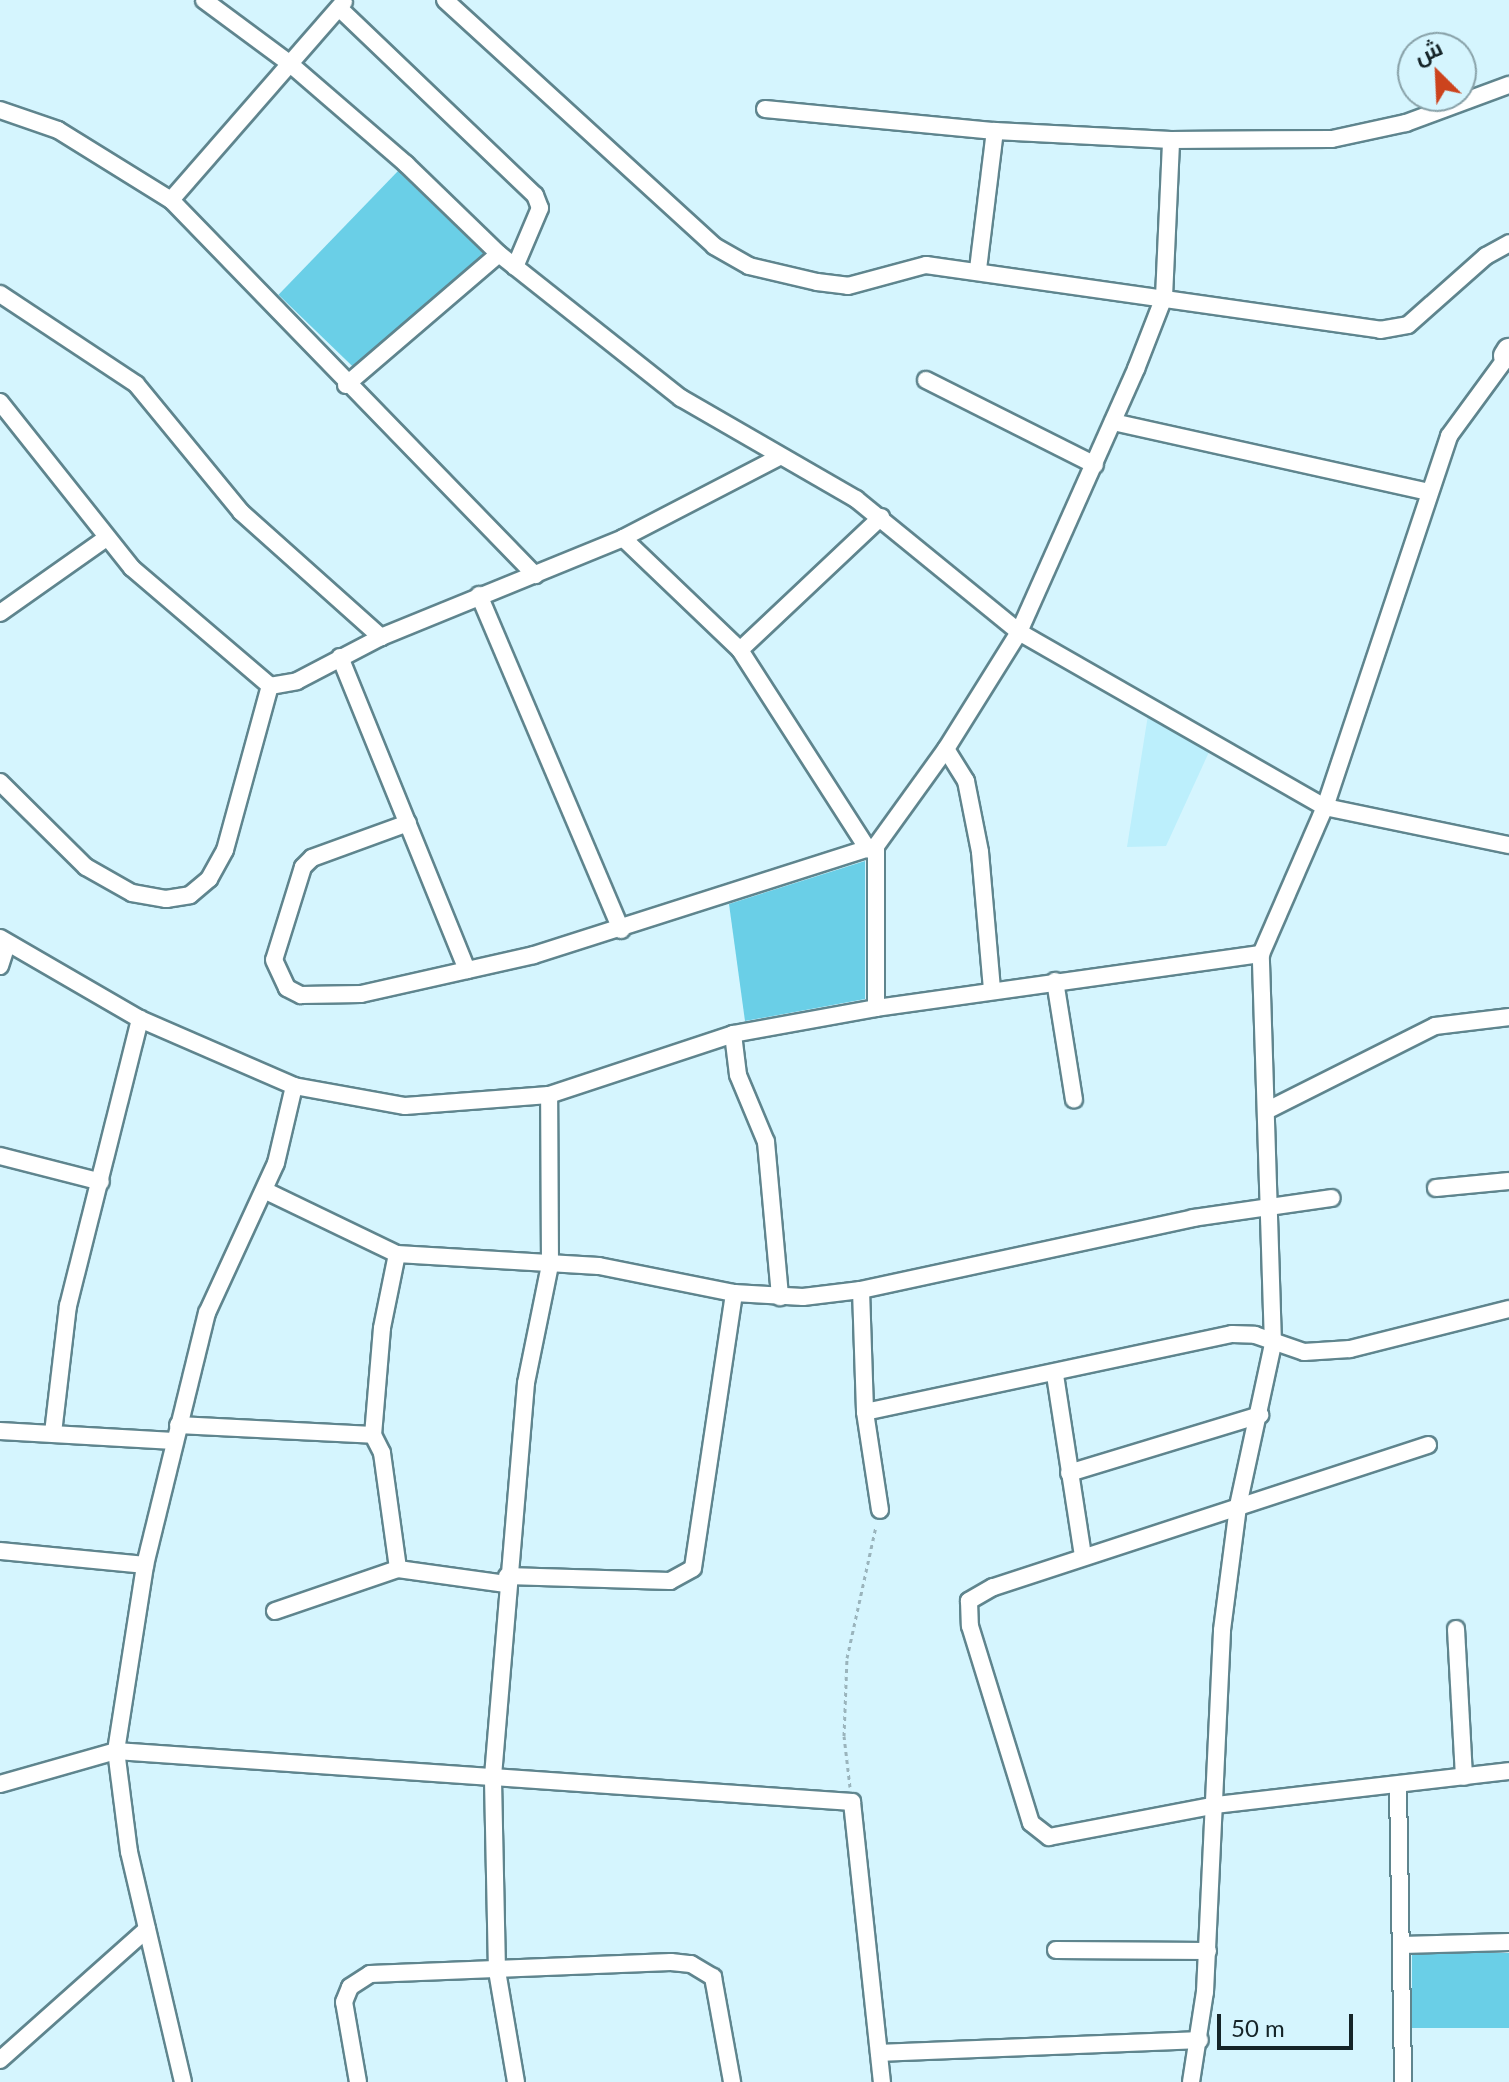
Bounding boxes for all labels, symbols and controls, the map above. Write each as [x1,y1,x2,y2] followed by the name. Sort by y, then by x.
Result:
[1397,32,1477,112] north arrow
[1409,33,1446,70] text: ش
[1221,1998,1357,2048] scale bar
[1231,2013,1285,2042] text: 50 m

